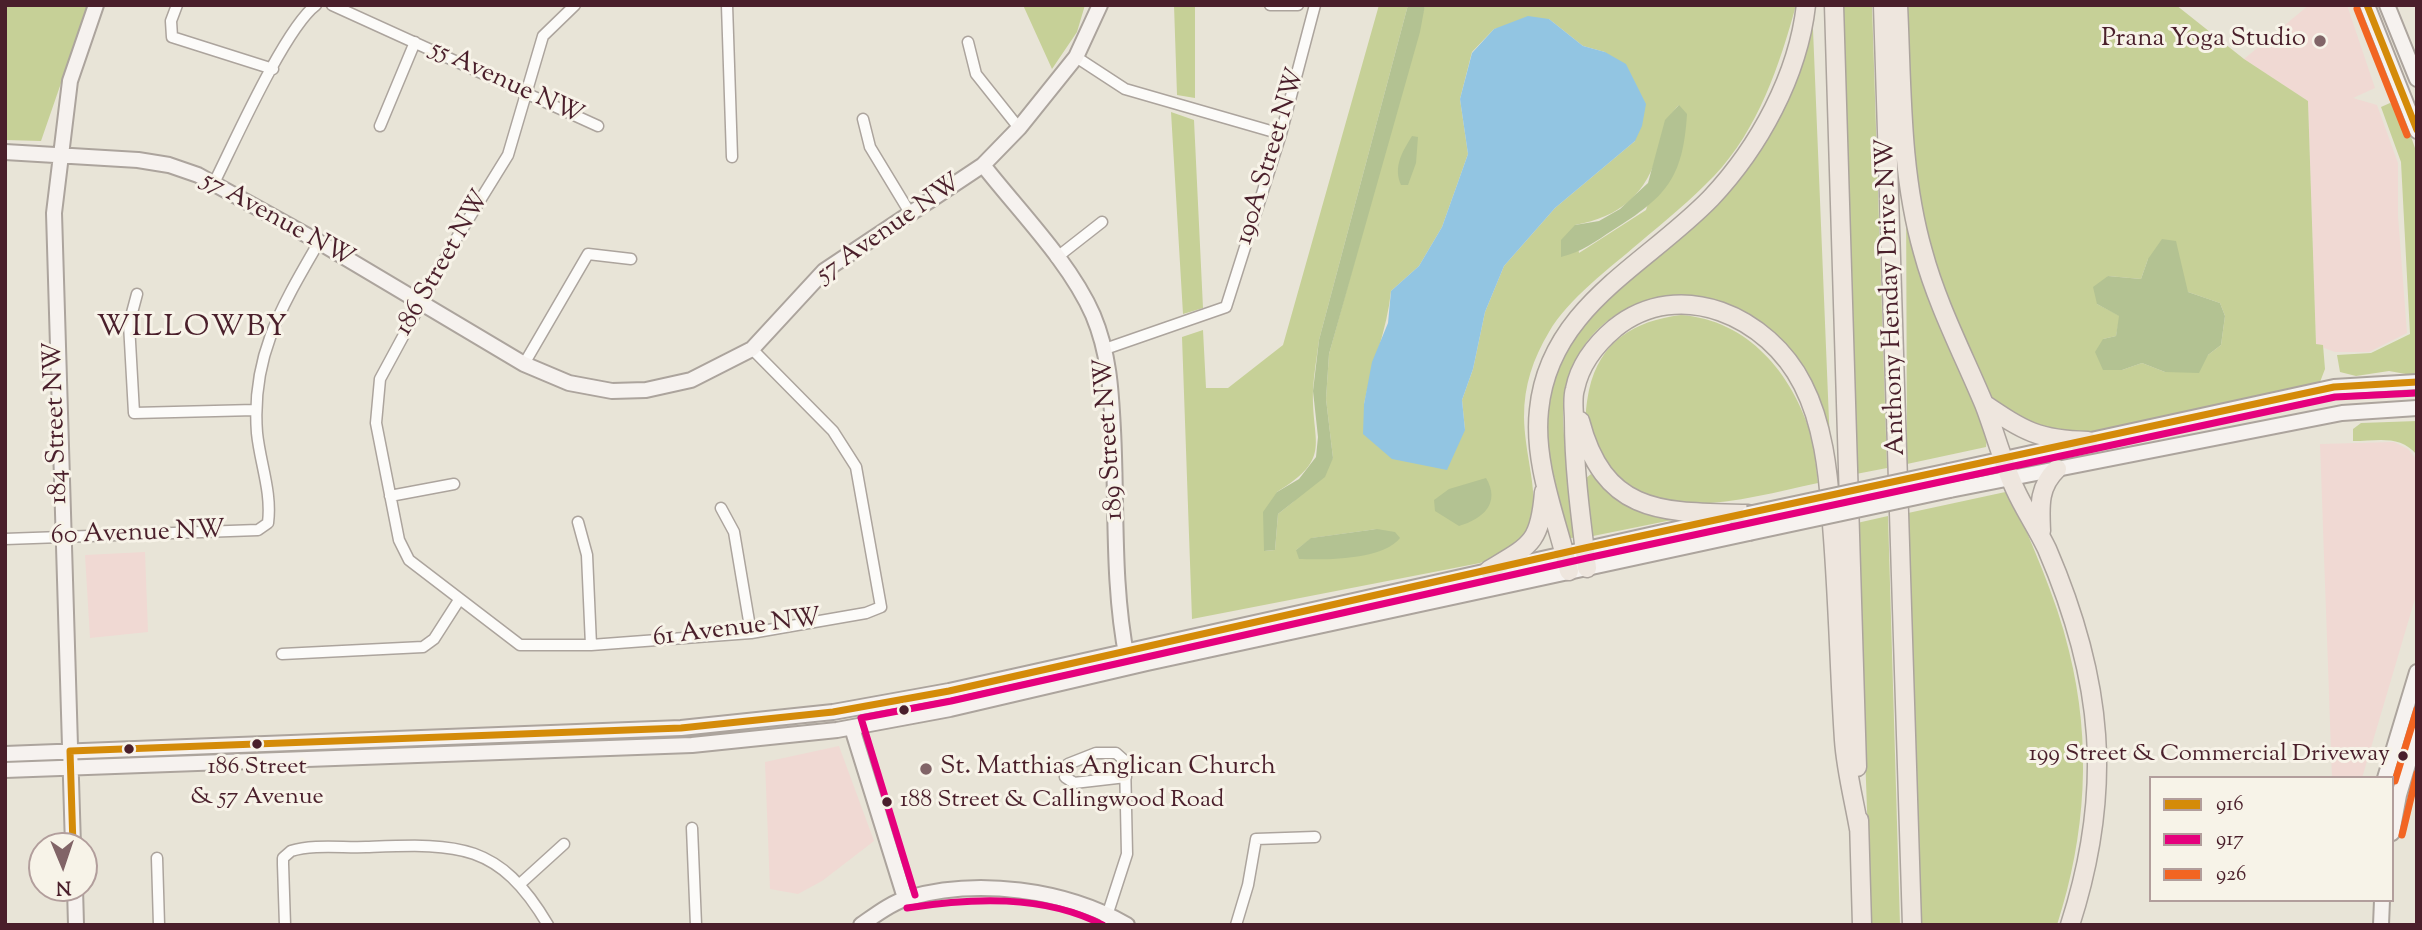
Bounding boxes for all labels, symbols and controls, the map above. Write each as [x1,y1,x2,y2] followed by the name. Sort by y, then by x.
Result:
[2101,25,2306,57] place label: Prana Yoga Studio
[2312,33,2328,49] marker: Prana Yoga Studio
[424,35,588,133] street label: 55 Avenue NW
[1230,65,1314,249] street label: 190A Street NW
[1872,138,1914,456] street label: Anthony Henday Drive NW
[195,166,359,276] street label: 57 Avenue NW
[812,169,968,291] street label: 57 Avenue NW
[390,186,498,342] street label: 186 Street NW
[98,312,288,348] district label: WILLOWBY
[40,341,76,505] street label: 184 Street NW
[1090,357,1132,521] street label: 189 Street NW
[50,516,226,554] street label: 60 Avenue NW
[651,604,823,656] street label: 61 Avenue NW
[897,703,911,717] unlabelled marker
[250,737,264,751] marker: 186 Street & 57 Avenue
[122,742,136,756] unlabelled marker
[2029,742,2390,770] place label: 199 Street & Commercial Driveway
[2396,749,2410,763] marker: 199 Street & Commercial Driveway
[940,753,1276,785] place label: St. Matthias Anglican Church
[190,755,324,811] place label: 186 Street & 57 Avenue
[918,761,934,777] marker: St. Matthias Anglican Church
[2149,776,2394,902] legend
[900,788,1224,816] place label: 188 Street & Callingwood Road
[2216,790,2244,820] text: 916
[880,795,894,809] marker: 188 Street & Callingwood Road
[2216,825,2244,855] text: 917
[28,832,98,902] north arrow
[2216,860,2246,890] text: 926
[56,873,72,900] text: N

